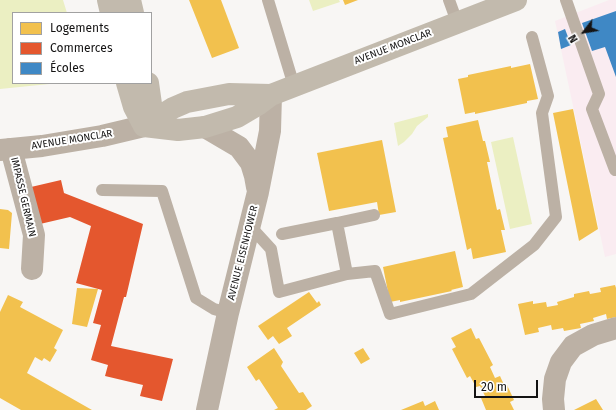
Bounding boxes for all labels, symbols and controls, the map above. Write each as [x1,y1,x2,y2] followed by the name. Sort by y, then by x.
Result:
[12,12,152,84] legend
[564,12,604,52] north arrow
[50,21,109,35] text: Logements
[353,27,433,67] street label: AVENUE MONCLAR
[566,32,581,45] text: N
[50,41,113,55] text: Commerces
[50,61,84,75] text: Écoles
[31,128,113,152] street label: AVENUE MONCLAR
[8,156,38,238] street label: IMPASSE GERMAIN
[225,204,261,302] street label: AVENUE EISENHOWER
[476,372,540,398] scale bar
[481,380,507,394] text: 20 m

